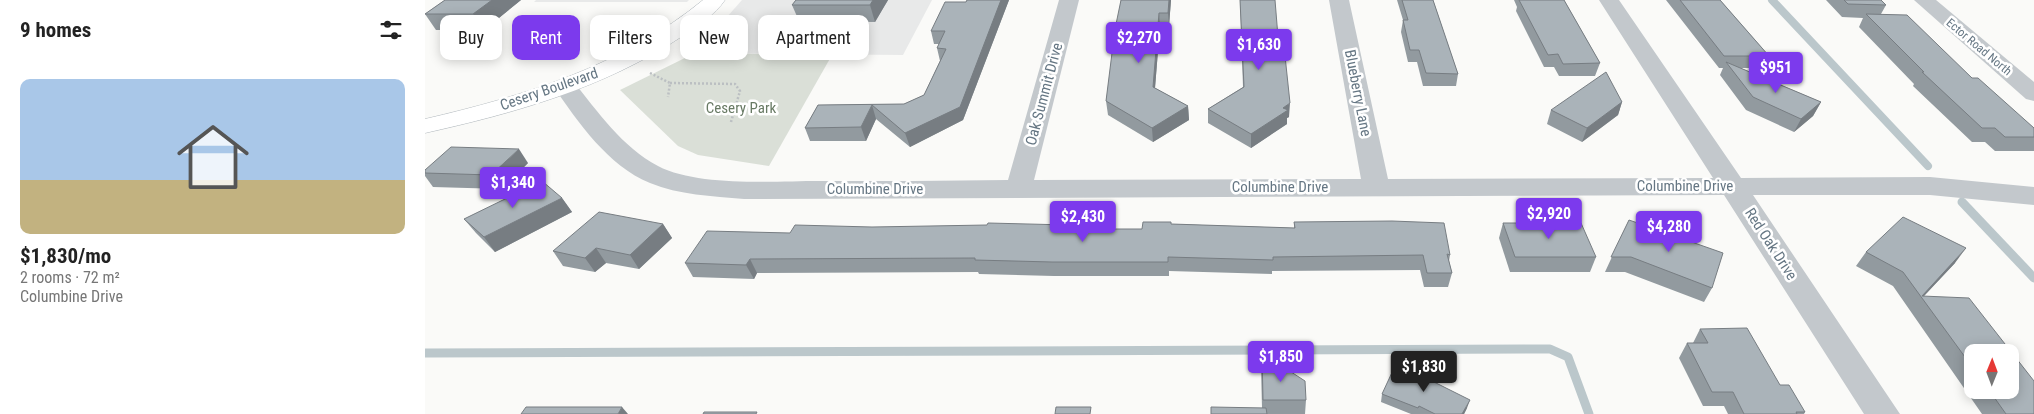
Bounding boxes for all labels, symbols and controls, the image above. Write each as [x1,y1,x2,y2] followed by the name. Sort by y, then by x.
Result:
[440,15,502,60] chip: Buy
[512,15,580,60] chip: Rent
[590,15,670,60] chip: Filters
[680,15,748,60] chip: New
[758,15,869,60] chip: Apartment
[377,16,405,44] icon: filters
[1944,16,2015,78] street label: Ector Road North
[20,18,91,42] text: 9 homes
[1098,22,1180,64] pin: $2,270
[1117,28,1161,47] text: $2,270
[1218,28,1300,71] pin: $1,630
[1237,35,1281,54] text: $1,630
[1022,41,1066,147] street label: Oak Summit Drive
[1341,48,1375,138] street label: Blueberry Lane
[1746,52,1806,94] pin: $951
[1760,58,1792,77] text: $951
[498,64,600,114] street label: Cesery Boulevard
[706,99,777,117] park label: Cesery Park
[168,112,258,202] icon: home
[472,166,554,209] pin: $1,340
[491,173,535,192] text: $1,340
[1637,177,1733,195] street label: Columbine Drive
[1232,178,1328,196] street label: Columbine Drive
[827,180,923,198] street label: Columbine Drive
[1508,198,1590,240] pin: $2,920
[1042,200,1124,243] pin: $2,430
[1527,204,1571,223] text: $2,920
[1741,205,1801,283] street label: Red Oak Drive
[1061,207,1105,226] text: $2,430
[1628,210,1710,253] pin: $4,280
[1647,217,1691,236] text: $4,280
[20,244,111,268] text: $1,830/mo
[20,268,120,287] text: 2 rooms · 72 m²
[20,287,123,306] text: Columbine Drive
[1240,340,1322,383] pin: $1,850
[1964,344,2019,399] north arrow
[1964,344,2019,399] map controls
[1259,347,1303,366] text: $1,850
[1383,350,1465,393] pin: $1,830
[1402,357,1446,376] text: $1,830

